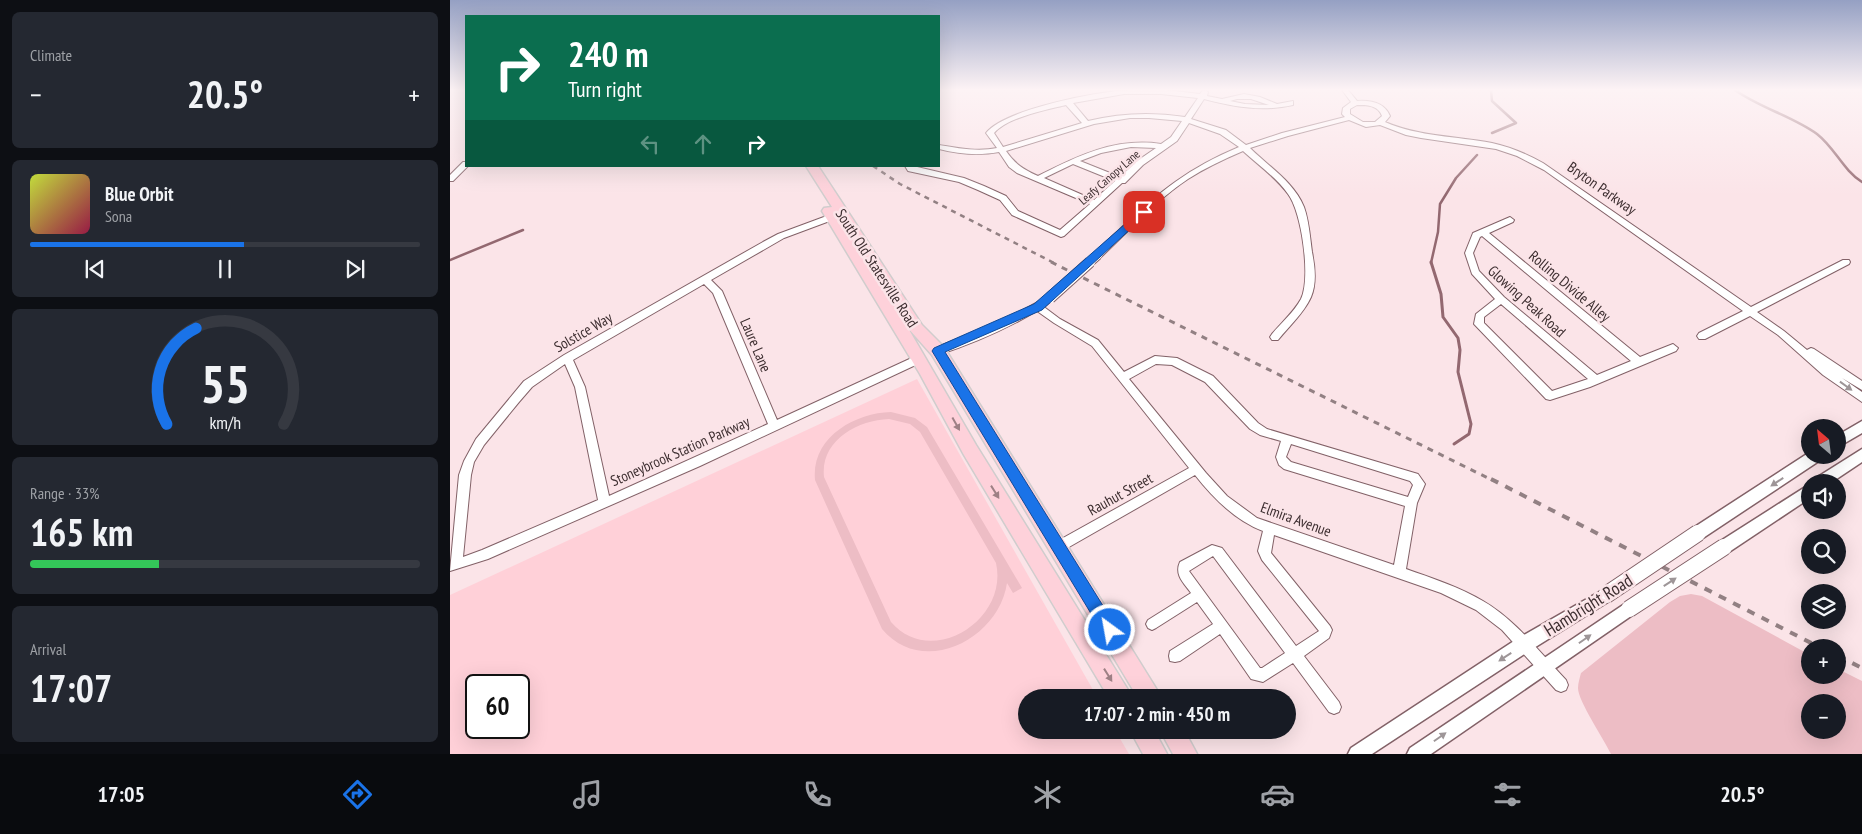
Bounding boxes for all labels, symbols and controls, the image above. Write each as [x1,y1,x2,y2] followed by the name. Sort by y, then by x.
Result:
[568,31,649,77] text: 240 m
[485,35,550,100] icon: right
[30,45,72,65] text: Climate
[187,69,263,118] text: 20.5°
[568,75,642,103] text: Turn right
[30,76,42,113] text: −
[408,76,420,113] text: +
[636,130,664,158] icon: left
[689,130,717,158] icon: ahead
[742,130,770,158] icon: right
[1075,146,1143,208] street label: Leafy Canopy Lane
[1564,157,1640,219] street label: Bryton Parkway
[105,182,174,206] text: Blue Orbit
[1123,191,1165,233] pin
[1130,198,1158,226] icon: arrive
[832,205,922,331] street label: South Old Statesville Road
[105,206,132,226] text: Sona
[1525,246,1615,326] street label: Rolling Divide Alley
[81,255,109,283] icon: previous
[211,255,239,283] icon: pause
[341,255,369,283] icon: next
[1484,261,1570,341] street label: Glowing Peak Road
[550,308,616,356] street label: Solstice Way
[736,315,776,375] street label: Laure Lane
[200,350,250,417] text: 55
[1839,381,1853,391] one-way arrow
[209,411,241,434] text: km/h
[608,412,753,490] street label: Stoneybrook Station Parkway
[951,418,960,431] one-way arrow
[1801,419,1846,464] north arrow
[1801,419,1846,739] map controls
[1084,468,1156,520] street label: Rauhut Street
[1801,474,1846,519] button: sound
[1770,477,1783,487] one-way arrow
[30,483,99,503] text: Range · 33%
[991,485,1000,498] one-way arrow
[1258,497,1334,541] street label: Elmira Avenue
[30,507,133,556] text: 165 km
[1801,529,1846,574] button: search
[1539,569,1637,641] street label: Hambright Road
[1663,578,1676,587] one-way arrow
[1801,584,1846,629] button: layers
[1083,603,1135,655] position arrow
[1578,634,1591,644] one-way arrow
[30,639,66,659] text: Arrival
[1801,639,1846,684] button: +
[1498,652,1512,662] one-way arrow
[30,663,112,712] text: 17:07
[1103,668,1112,681] one-way arrow
[465,674,530,739] speed limit sign: 60
[1801,694,1846,739] button: −
[1084,702,1230,726] text: 17:07 · 2 min · 450 m
[1434,732,1447,742] one-way arrow
[340,777,375,812] icon: directions
[570,777,605,812] icon: music
[800,777,835,812] icon: phone
[1030,777,1065,812] icon: climate
[1260,777,1295,812] icon: car
[1490,777,1525,812] icon: filters
[98,780,145,808] text: 17:05
[1720,780,1764,808] text: 20.5°

